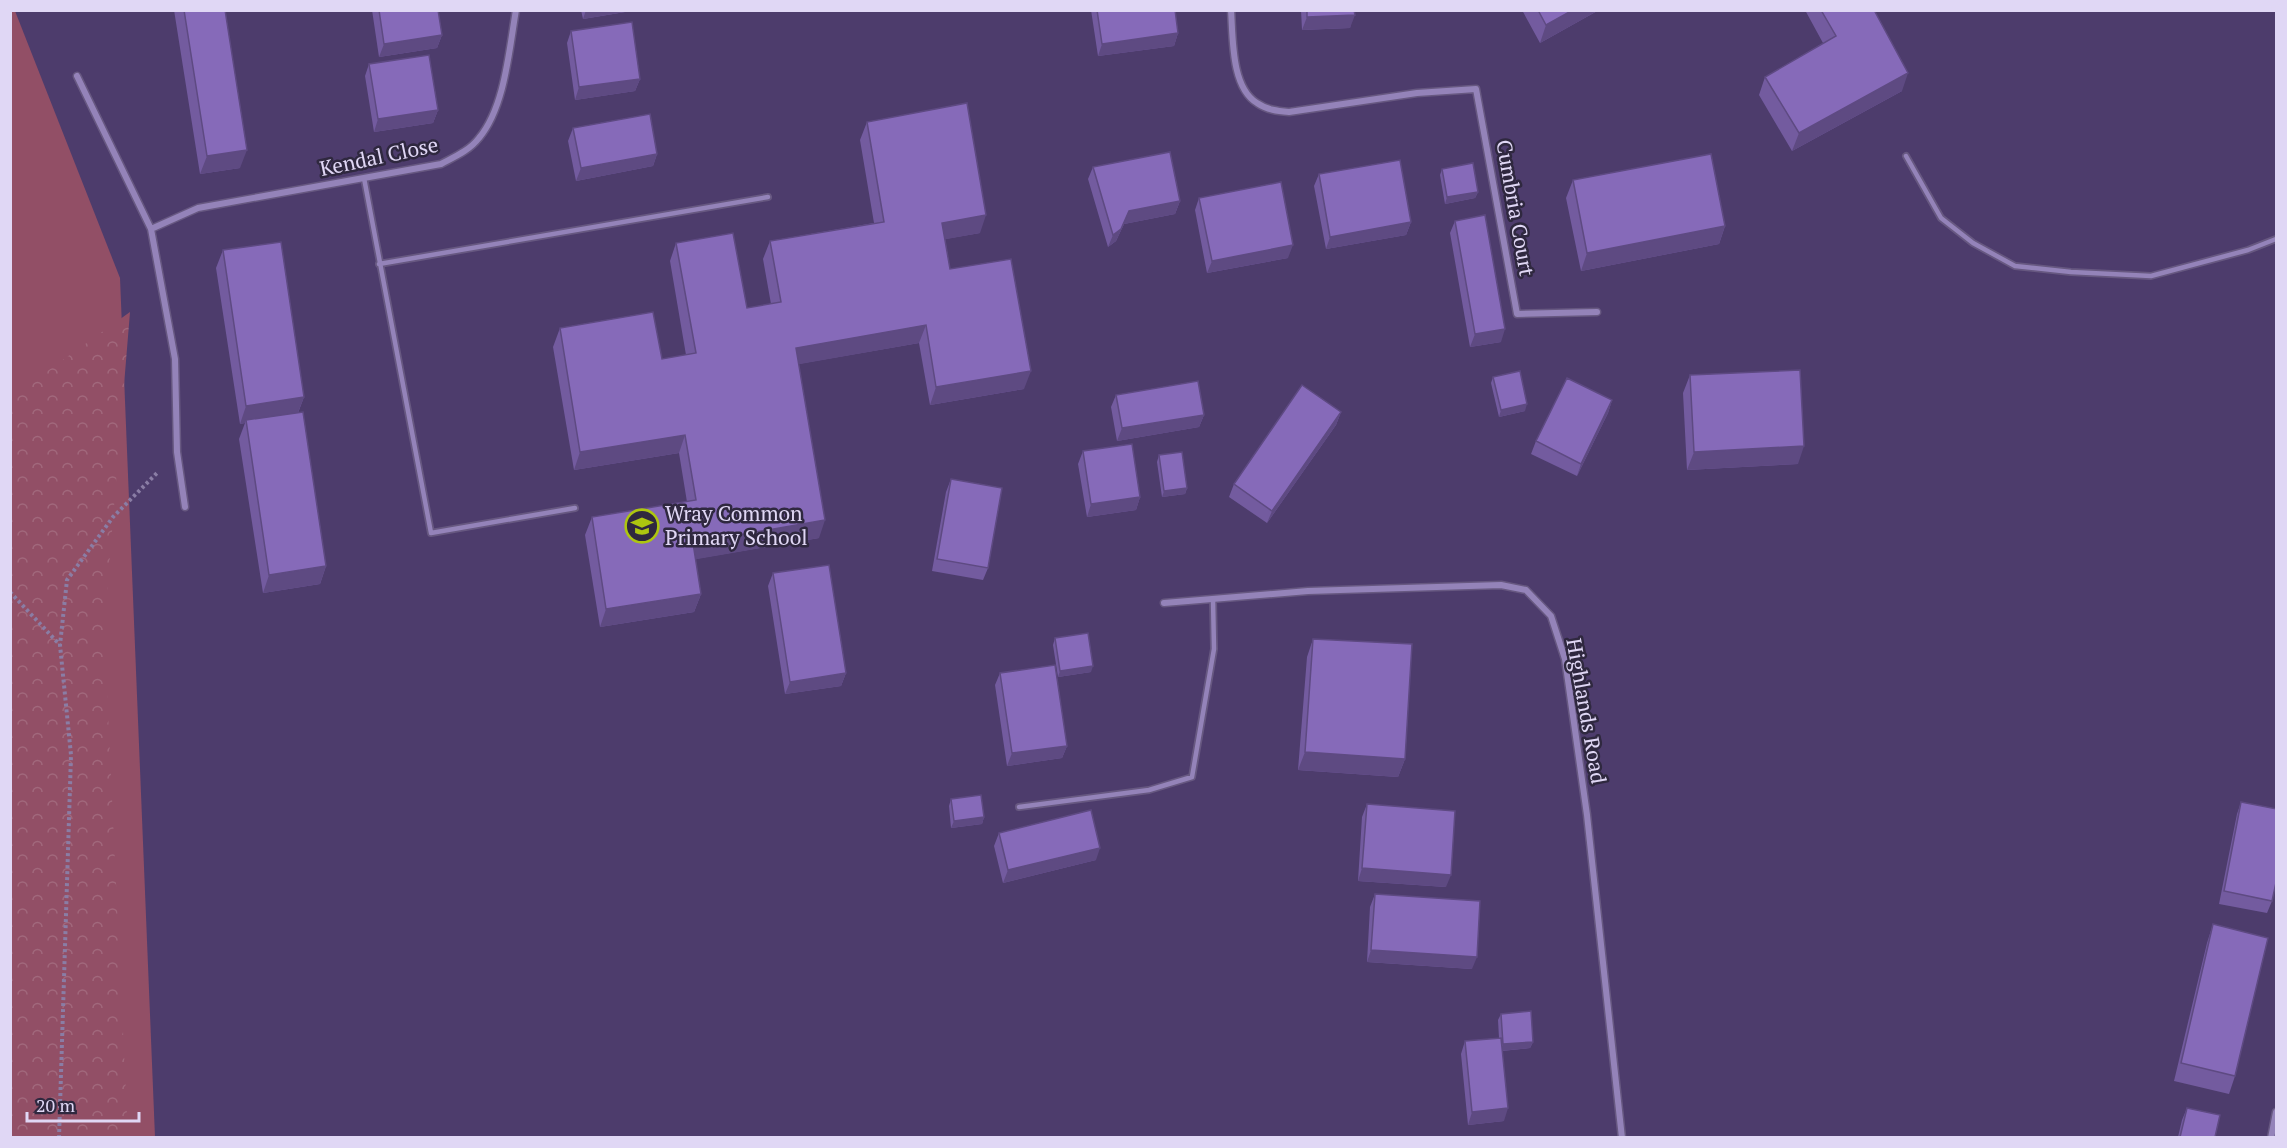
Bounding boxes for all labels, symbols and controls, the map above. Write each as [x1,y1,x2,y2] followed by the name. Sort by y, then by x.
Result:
[317,130,441,182] street label: Kendal Close
[1490,138,1542,278] street label: Cumbria Court
[665,499,808,551] place label: Wray Common Primary School
[624,508,660,544] school or university icon: Wray Common Primary School
[1560,636,1614,786] street label: Highlands Road
[27,1085,140,1123] scale bar
[36,1093,76,1117] text: 20 m

